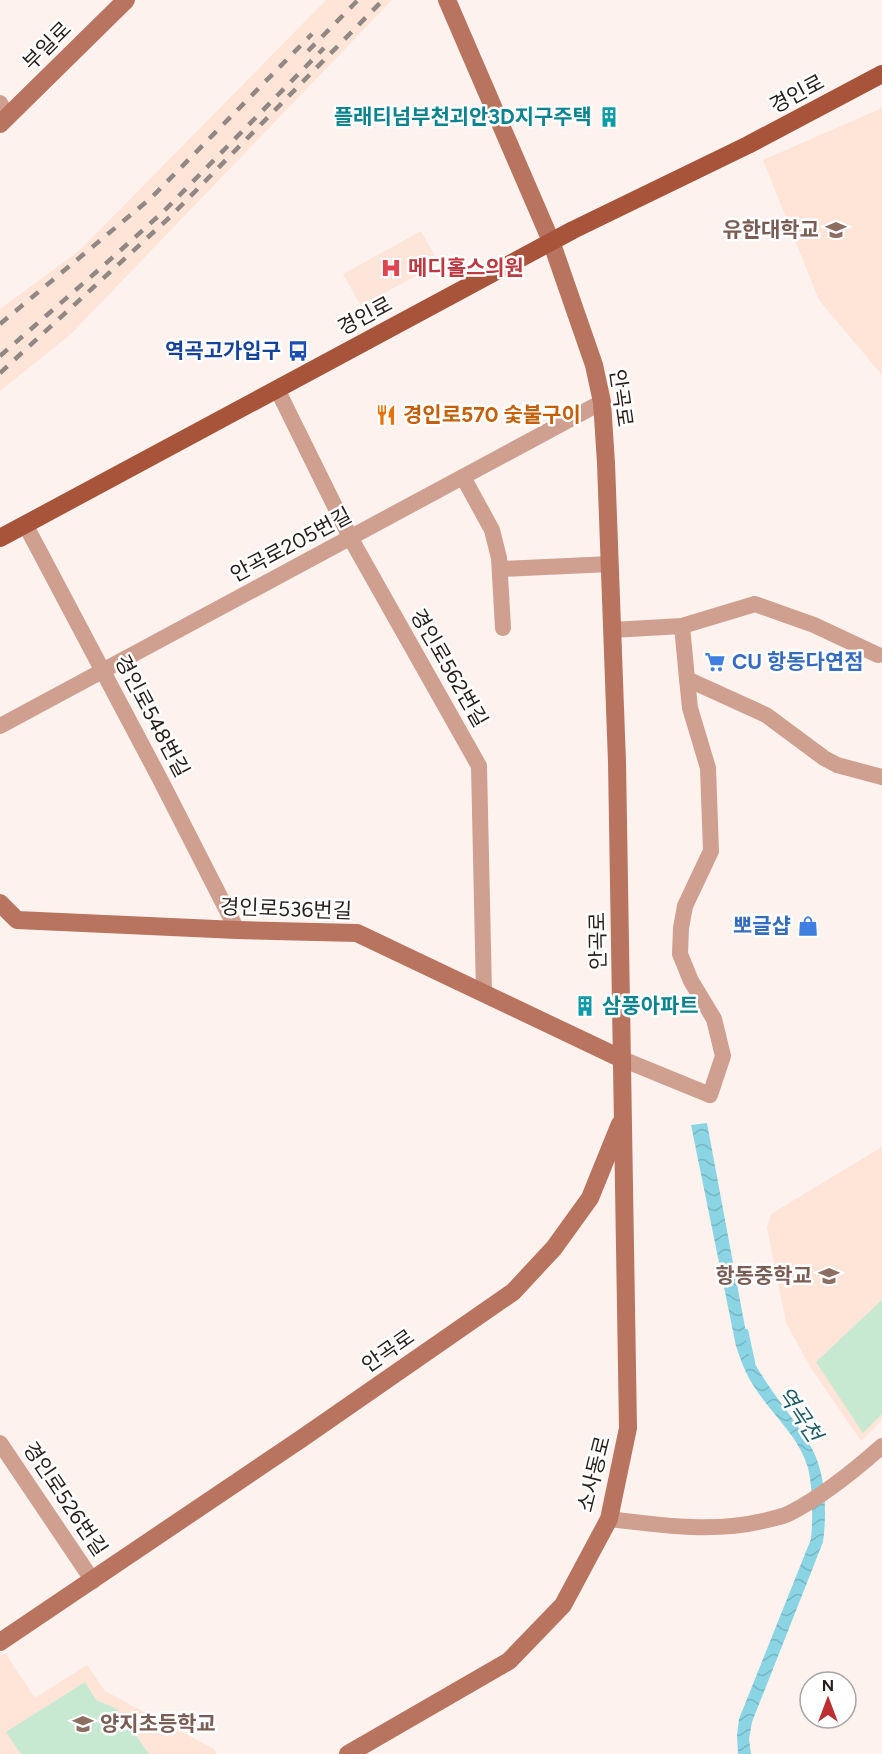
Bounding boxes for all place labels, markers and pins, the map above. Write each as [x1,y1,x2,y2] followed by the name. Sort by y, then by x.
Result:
[334,104,592,129] place label: 플래티넘부천괴안3D지구주택
[597,105,621,129] building icon: 플래티넘부천괴안3D지구주택
[722,217,819,242] place label: 유한대학교
[824,218,848,242] school or university icon: 유한대학교
[408,255,524,280] place label: 메디홀스의원
[379,256,403,280] hospital icon: 메디홀스의원
[165,338,281,363] place label: 역곡고가입구
[286,339,310,363] bus stop icon: 역곡고가입구
[403,402,581,427] place label: 경인로570 숯불구이
[374,403,398,427] restaurant icon: 경인로570 숯불구이
[732,649,864,674] place label: CU 항동다연점
[703,650,727,674] supermarket icon: CU 항동다연점
[733,913,791,938] place label: 뽀글샵
[796,914,820,938] shop icon: 뽀글샵
[602,993,699,1018] place label: 삼풍아파트
[573,994,597,1018] building icon: 삼풍아파트
[715,1263,812,1288] place label: 항동중학교
[817,1264,841,1288] school or university icon: 항동중학교
[100,1711,216,1736] place label: 양지초등학교
[71,1712,95,1736] school or university icon: 양지초등학교

